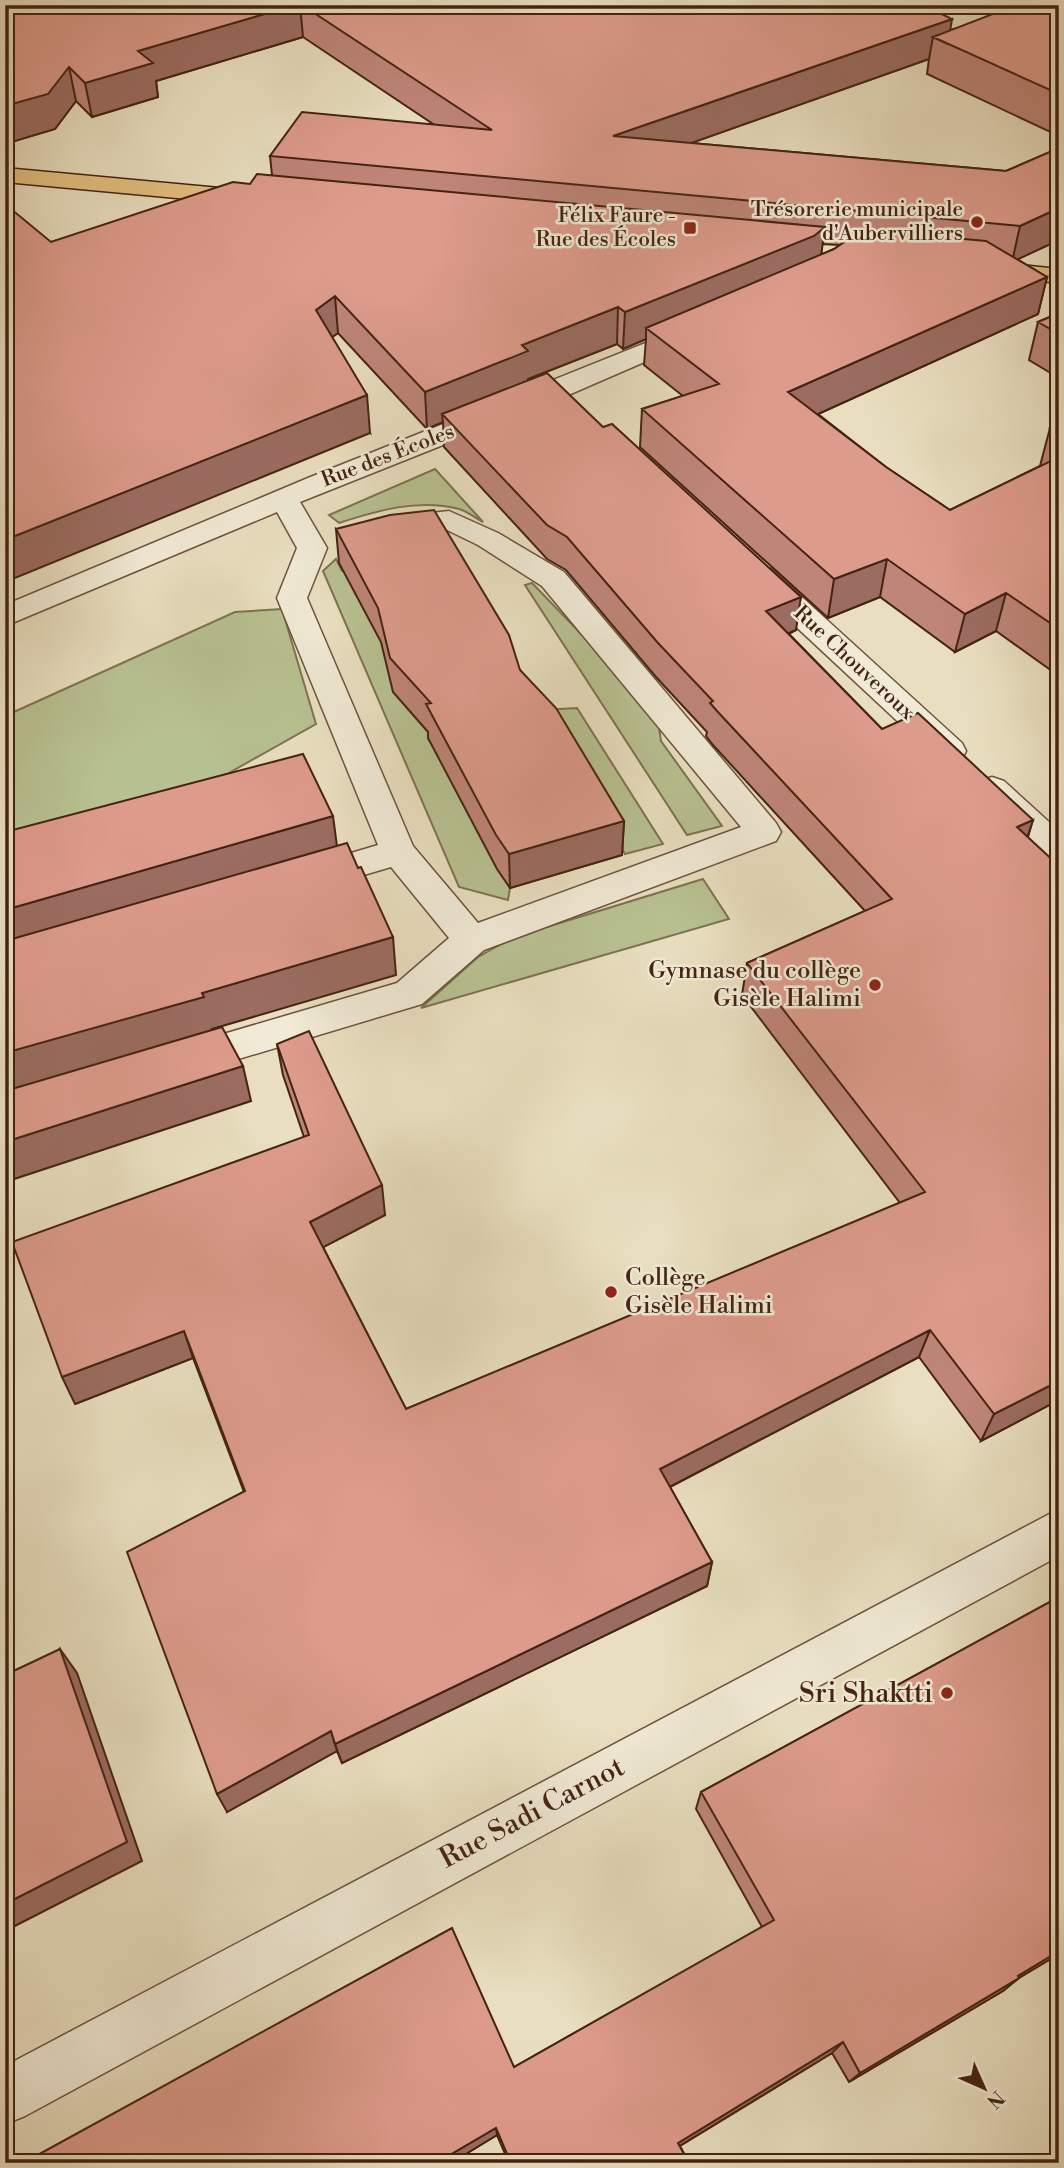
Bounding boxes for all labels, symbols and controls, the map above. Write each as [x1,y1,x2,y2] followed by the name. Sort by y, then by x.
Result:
[751,197,963,247] place label: Trésorerie municipale d'Aubervilliers
[536,203,676,253] place label: Félix Faure - Rue des Écoles
[969,214,985,230] marker: Trésorerie municipale d'Aubervilliers
[682,220,698,236] marker: Félix Faure - Rue des Écoles
[317,417,458,493] street label: Rue des Écoles
[788,600,920,726] street label: Rue Chouveroux
[648,956,861,1014] place label: Gymnase du collège Gisèle Halimi
[867,977,883,993] marker: Gymnase du collège Gisèle Halimi
[625,1263,773,1321] place label: Collège Gisèle Halimi
[603,1284,619,1300] marker: Collège Gisèle Halimi
[799,1676,933,1711] place label: Sri Shaktti
[939,1685,955,1701] marker: Sri Shaktti
[434,1750,631,1876] street label: Rue Sadi Carnot
[948,2052,1018,2122] north arrow
[982,2086,1009,2113] text: N

